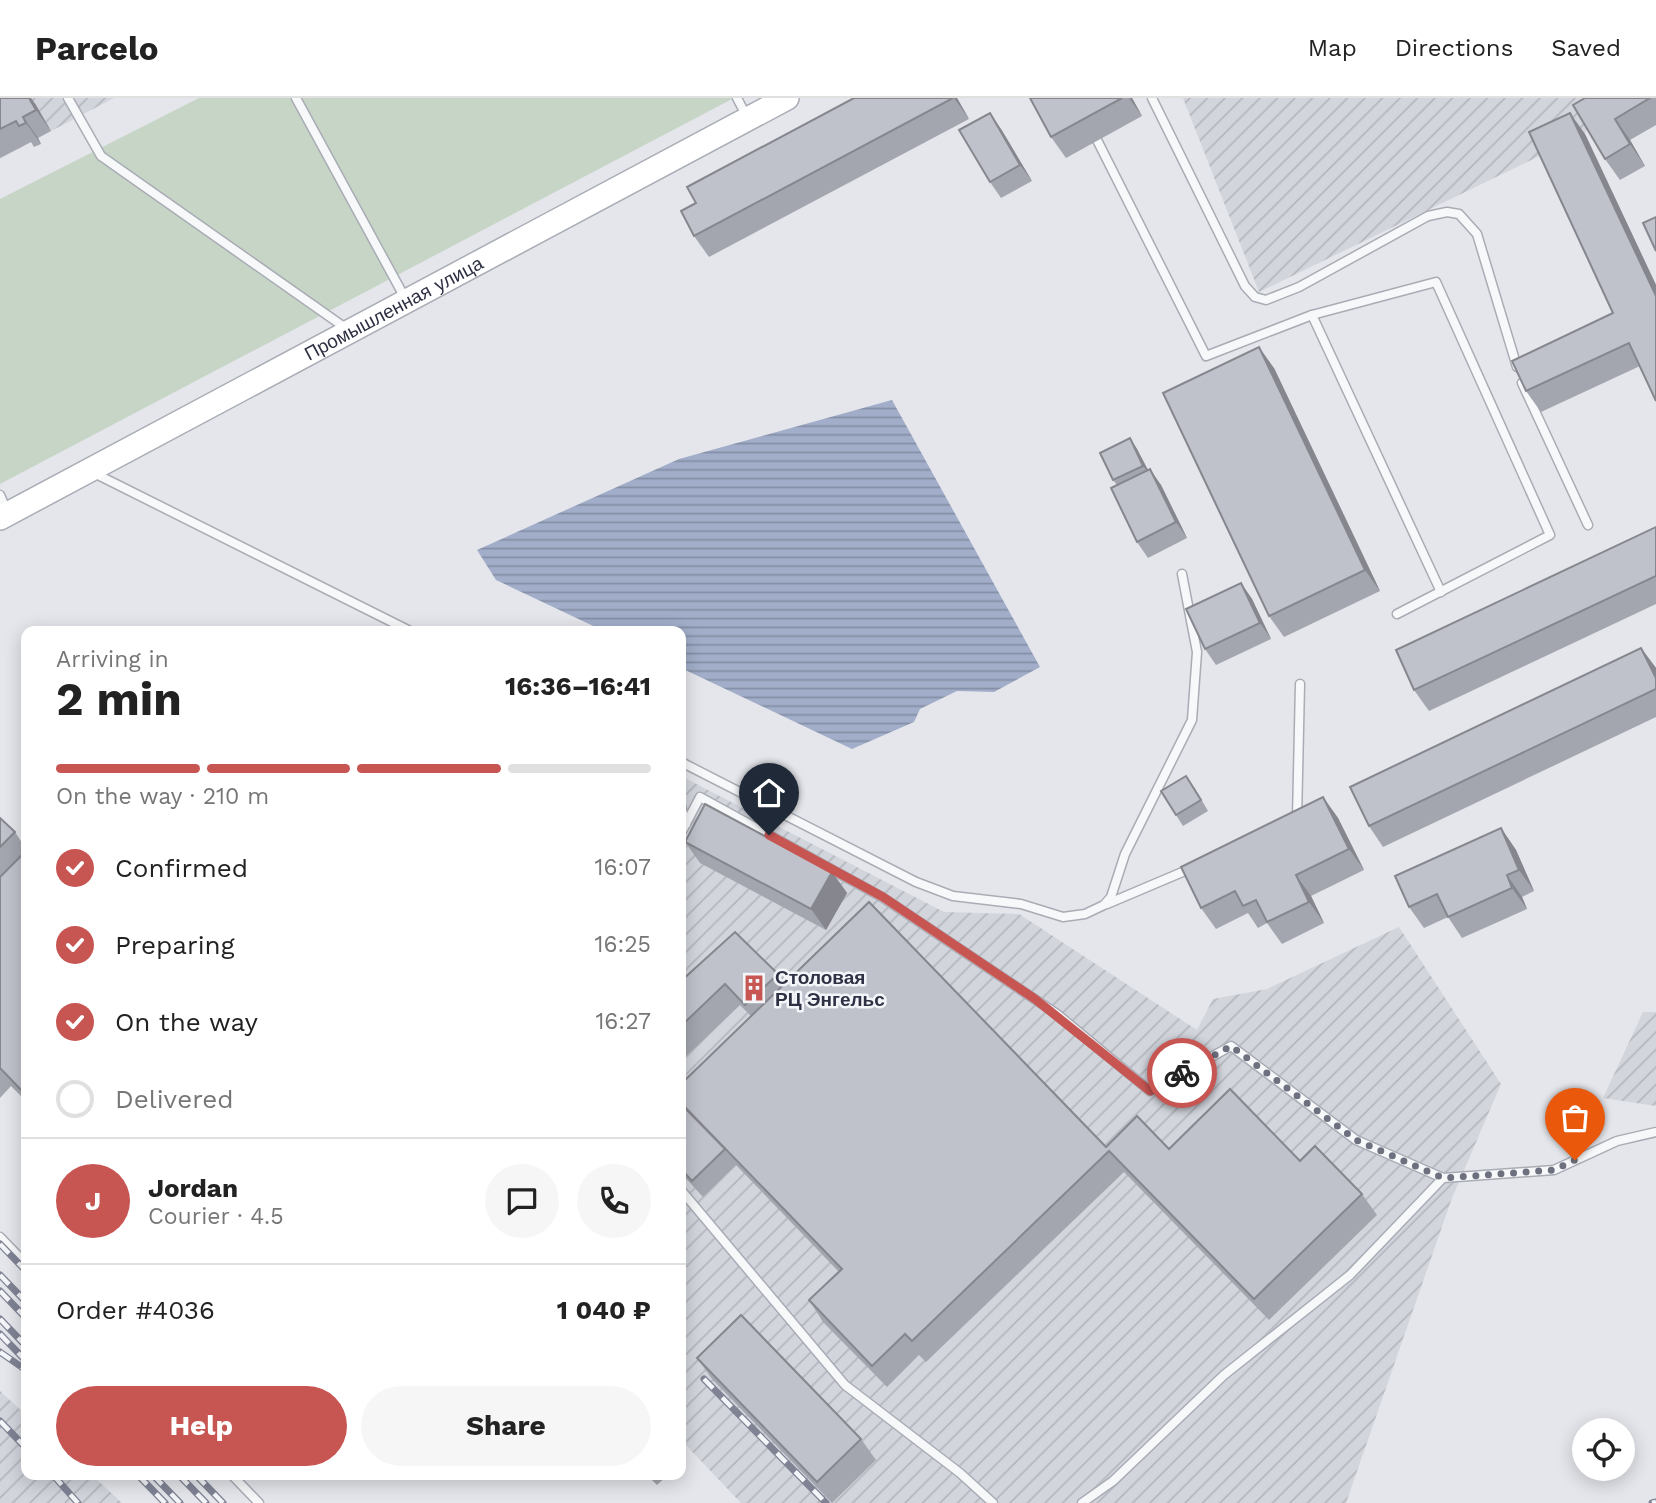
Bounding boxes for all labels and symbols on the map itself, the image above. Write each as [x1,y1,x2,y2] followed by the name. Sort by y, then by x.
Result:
[300,251,487,365] street label: Промышленная улица
[739,763,799,835] pin
[775,966,885,1011] place label: Столовая РЦ Энгельс
[739,973,769,1003] building icon: Столовая РЦ Энгельс
[1147,1038,1217,1108] courier
[1545,1088,1605,1160] pin

